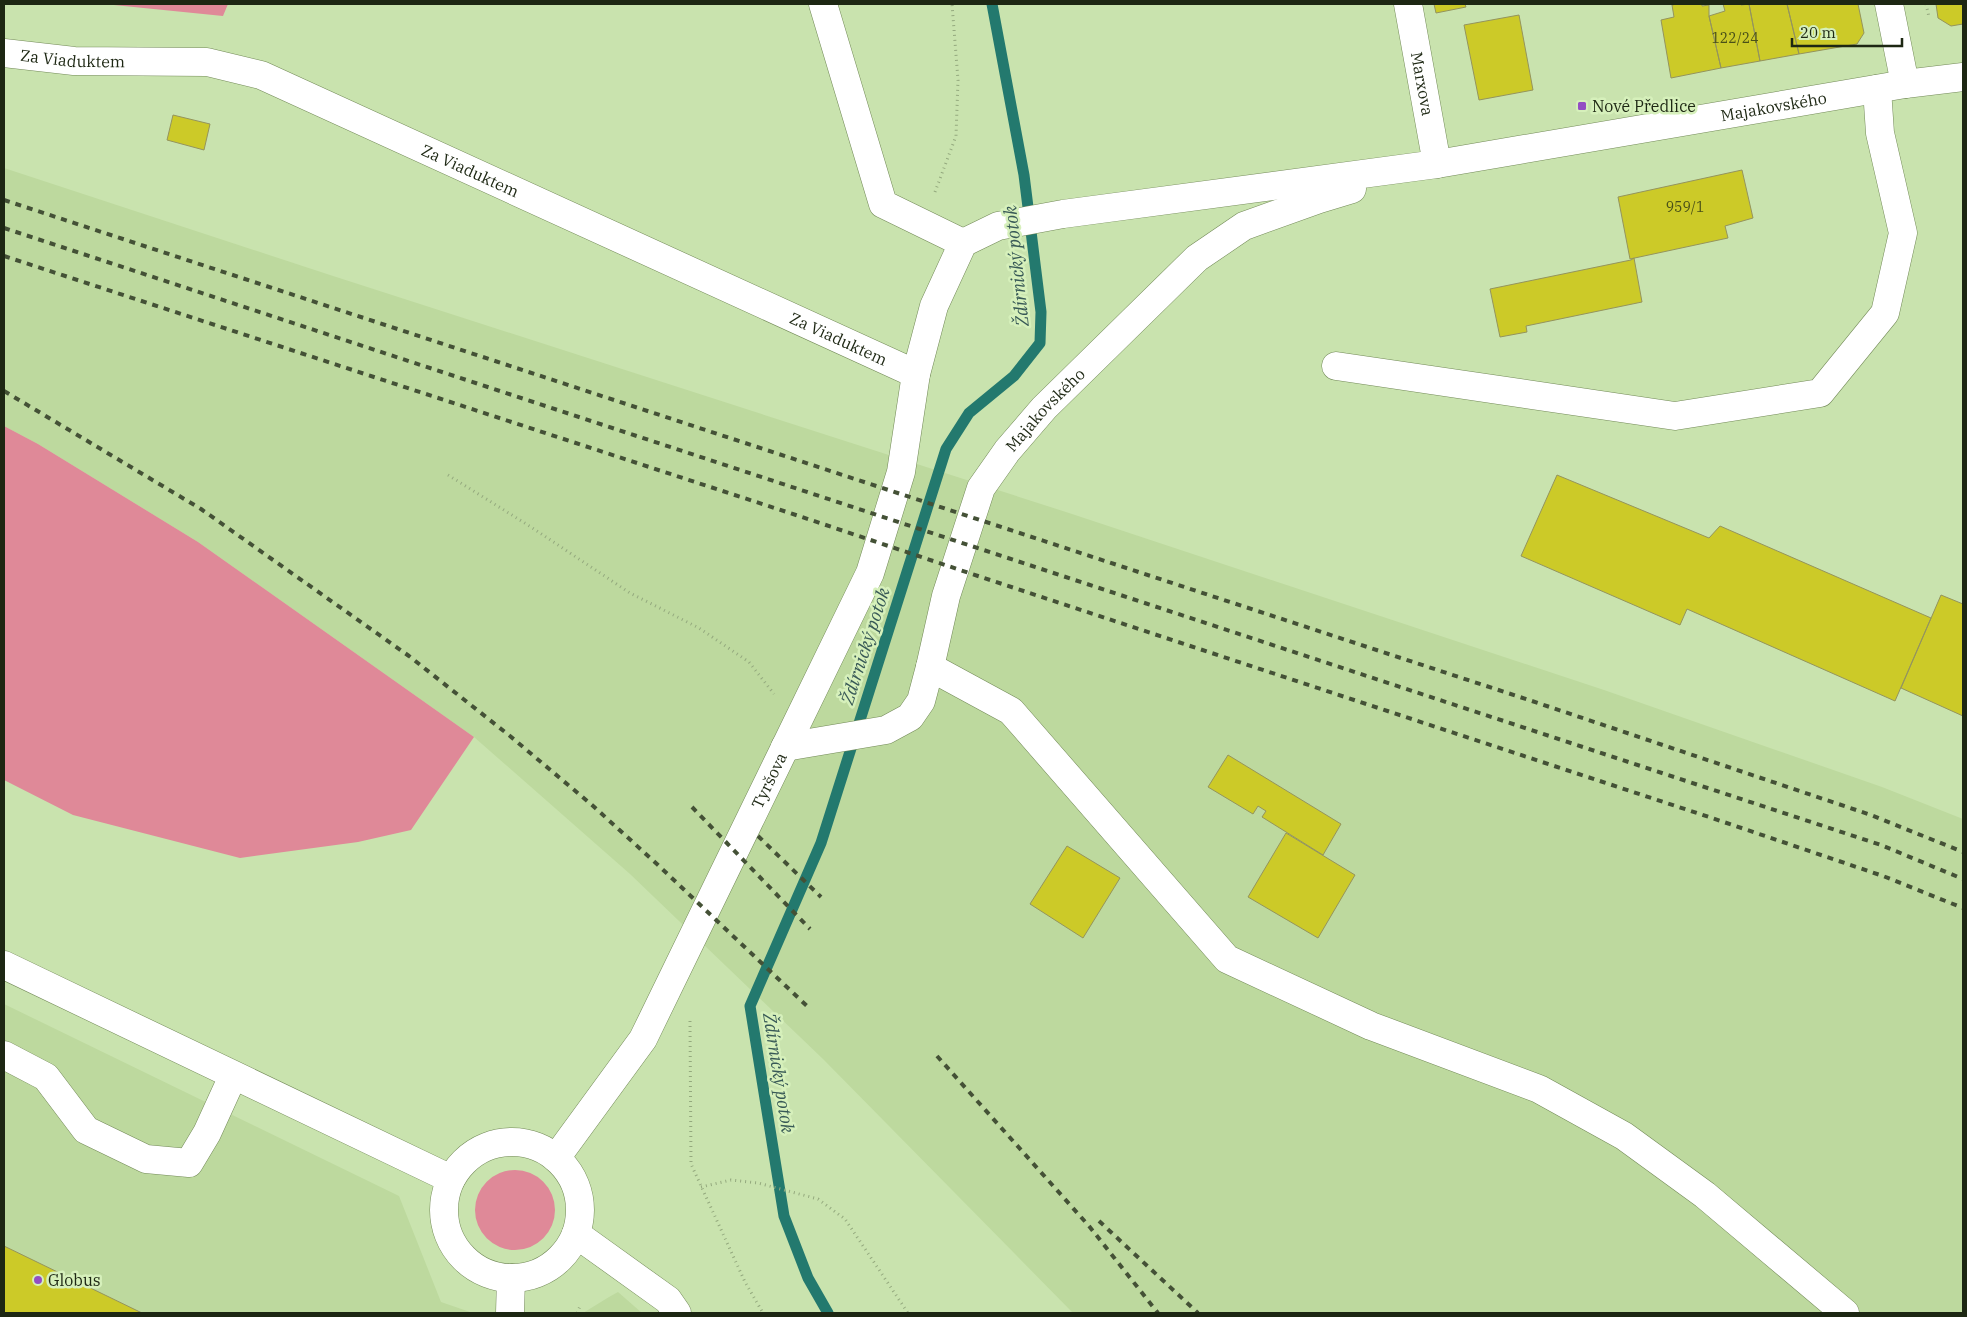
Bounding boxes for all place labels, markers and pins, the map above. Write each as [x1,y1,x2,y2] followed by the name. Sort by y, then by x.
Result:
[1592,96,1696,116] place label: Nové Předlice
[1576,100,1588,112] marker: Nové Předlice
[48,1270,101,1290] place label: Globus
[32,1274,44,1286] marker: Globus

